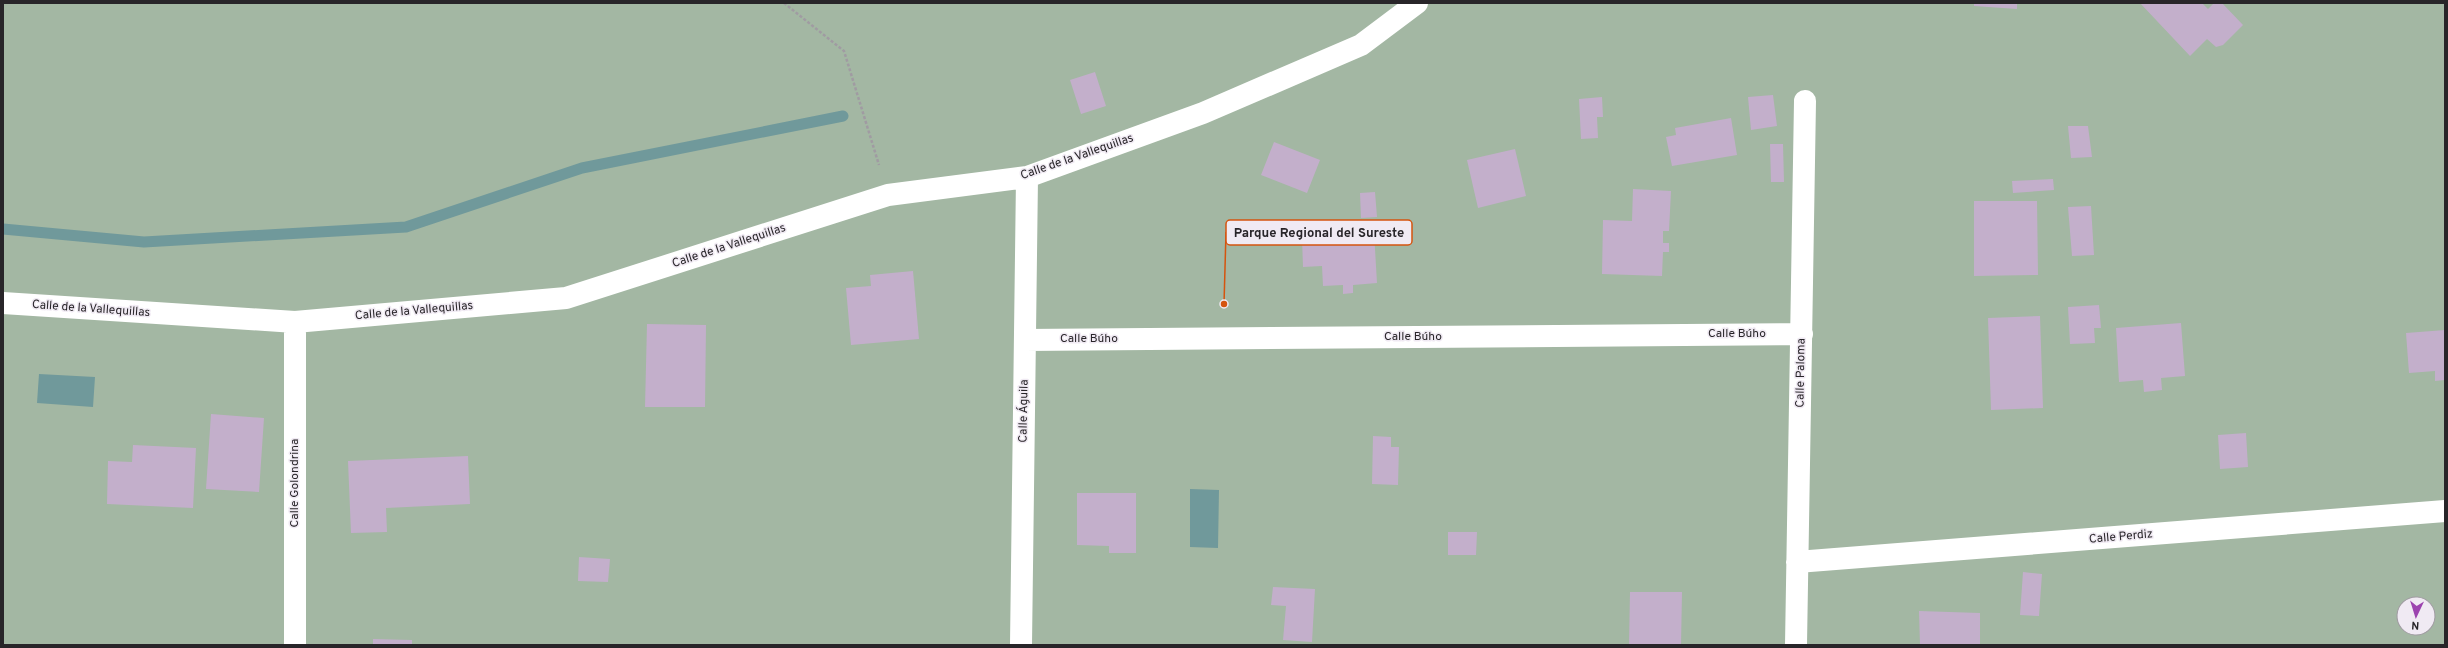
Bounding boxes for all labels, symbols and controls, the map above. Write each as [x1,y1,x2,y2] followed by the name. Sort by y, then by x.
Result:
[1018,130,1136,184] street label: Calle de la Vallequillas
[670,220,788,272] street label: Calle de la Vallequillas
[1226,220,1412,245] callout: Parque Regional del Sureste
[1234,226,1404,242] text: Parque Regional del Sureste
[31,297,151,321] street label: Calle de la Vallequillas
[354,298,474,324] street label: Calle de la Vallequillas
[1708,326,1766,342] street label: Calle Búho
[1384,329,1442,345] street label: Calle Búho
[1060,331,1118,347] street label: Calle Búho
[1792,338,1810,408] street label: Calle Paloma
[1015,379,1033,443] street label: Calle Águila
[287,439,303,527] street label: Calle Golondrina
[2088,526,2154,548] street label: Calle Perdiz
[2396,596,2436,636] north arrow
[2411,618,2420,632] text: N

